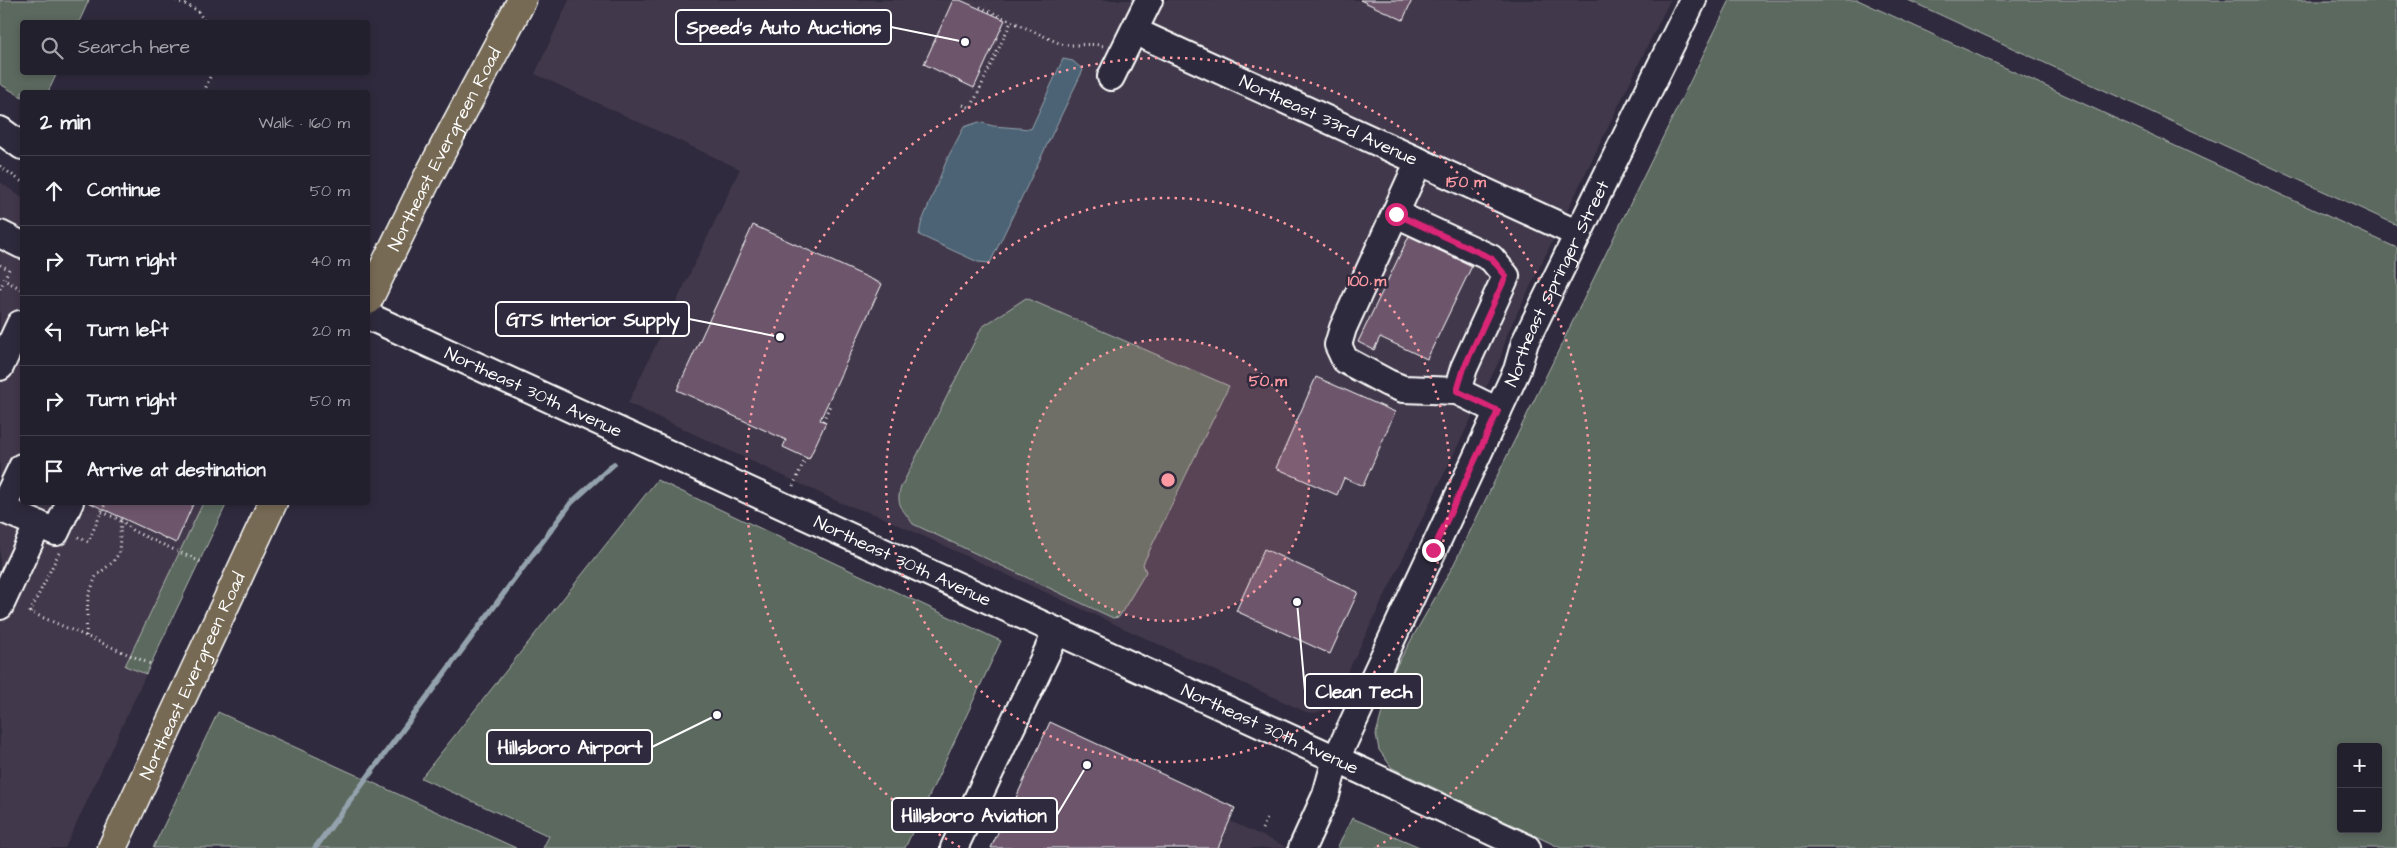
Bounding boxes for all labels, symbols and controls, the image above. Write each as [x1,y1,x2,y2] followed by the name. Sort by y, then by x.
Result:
[676,10,891,44] callout: Speed's Auto Auctions
[685,15,882,42] text: Speed's Auto Auctions
[20,20,370,75] search box
[38,34,66,62] icon: search
[78,34,190,61] text: Search here
[381,43,507,255] street label: Northeast Evergreen Road
[1236,68,1422,172] street label: Northeast 33rd Avenue
[40,108,90,137] text: 2 min
[258,112,350,134] text: Walk · 160 m
[1446,172,1486,193] text: 150 m
[1498,175,1615,391] street label: Northeast Springer Street
[40,177,68,205] icon: ahead
[87,177,161,204] text: Continue
[310,180,350,202] text: 50 m
[1385,203,1408,226] route start
[40,247,68,275] icon: right
[87,247,176,274] text: Turn right
[310,250,350,272] text: 40 m
[1348,271,1387,292] text: 100 m
[496,302,689,336] callout: GTS Interior Supply
[506,307,680,335] text: GTS Interior Supply
[40,317,68,345] icon: left
[87,317,168,344] text: Turn left
[312,320,350,342] text: 20 m
[441,340,626,443] street label: Northeast 30th Avenue
[1249,371,1287,392] text: 50 m
[40,387,68,415] icon: right
[87,387,176,414] text: Turn right
[310,390,350,412] text: 50 m
[40,457,68,485] icon: arrive
[87,457,266,484] text: Arrive at destination
[1159,471,1177,489] centre of rings
[810,509,996,612] street label: Northeast 30th Avenue
[1422,539,1445,562] route end
[133,568,251,783] street label: Northeast Evergreen Road
[1305,674,1422,708] callout: Clean Tech
[1177,677,1363,780] street label: Northeast 30th Avenue
[1315,679,1413,706] text: Clean Tech
[487,730,652,764] callout: Hillsboro Airport
[498,735,643,762] text: Hillsboro Airport
[2337,743,2382,833] map controls
[2337,743,2382,788] button: +
[2337,788,2382,833] button: −
[892,798,1057,832] callout: Hillsboro Aviation
[901,803,1047,830] text: Hillsboro Aviation

